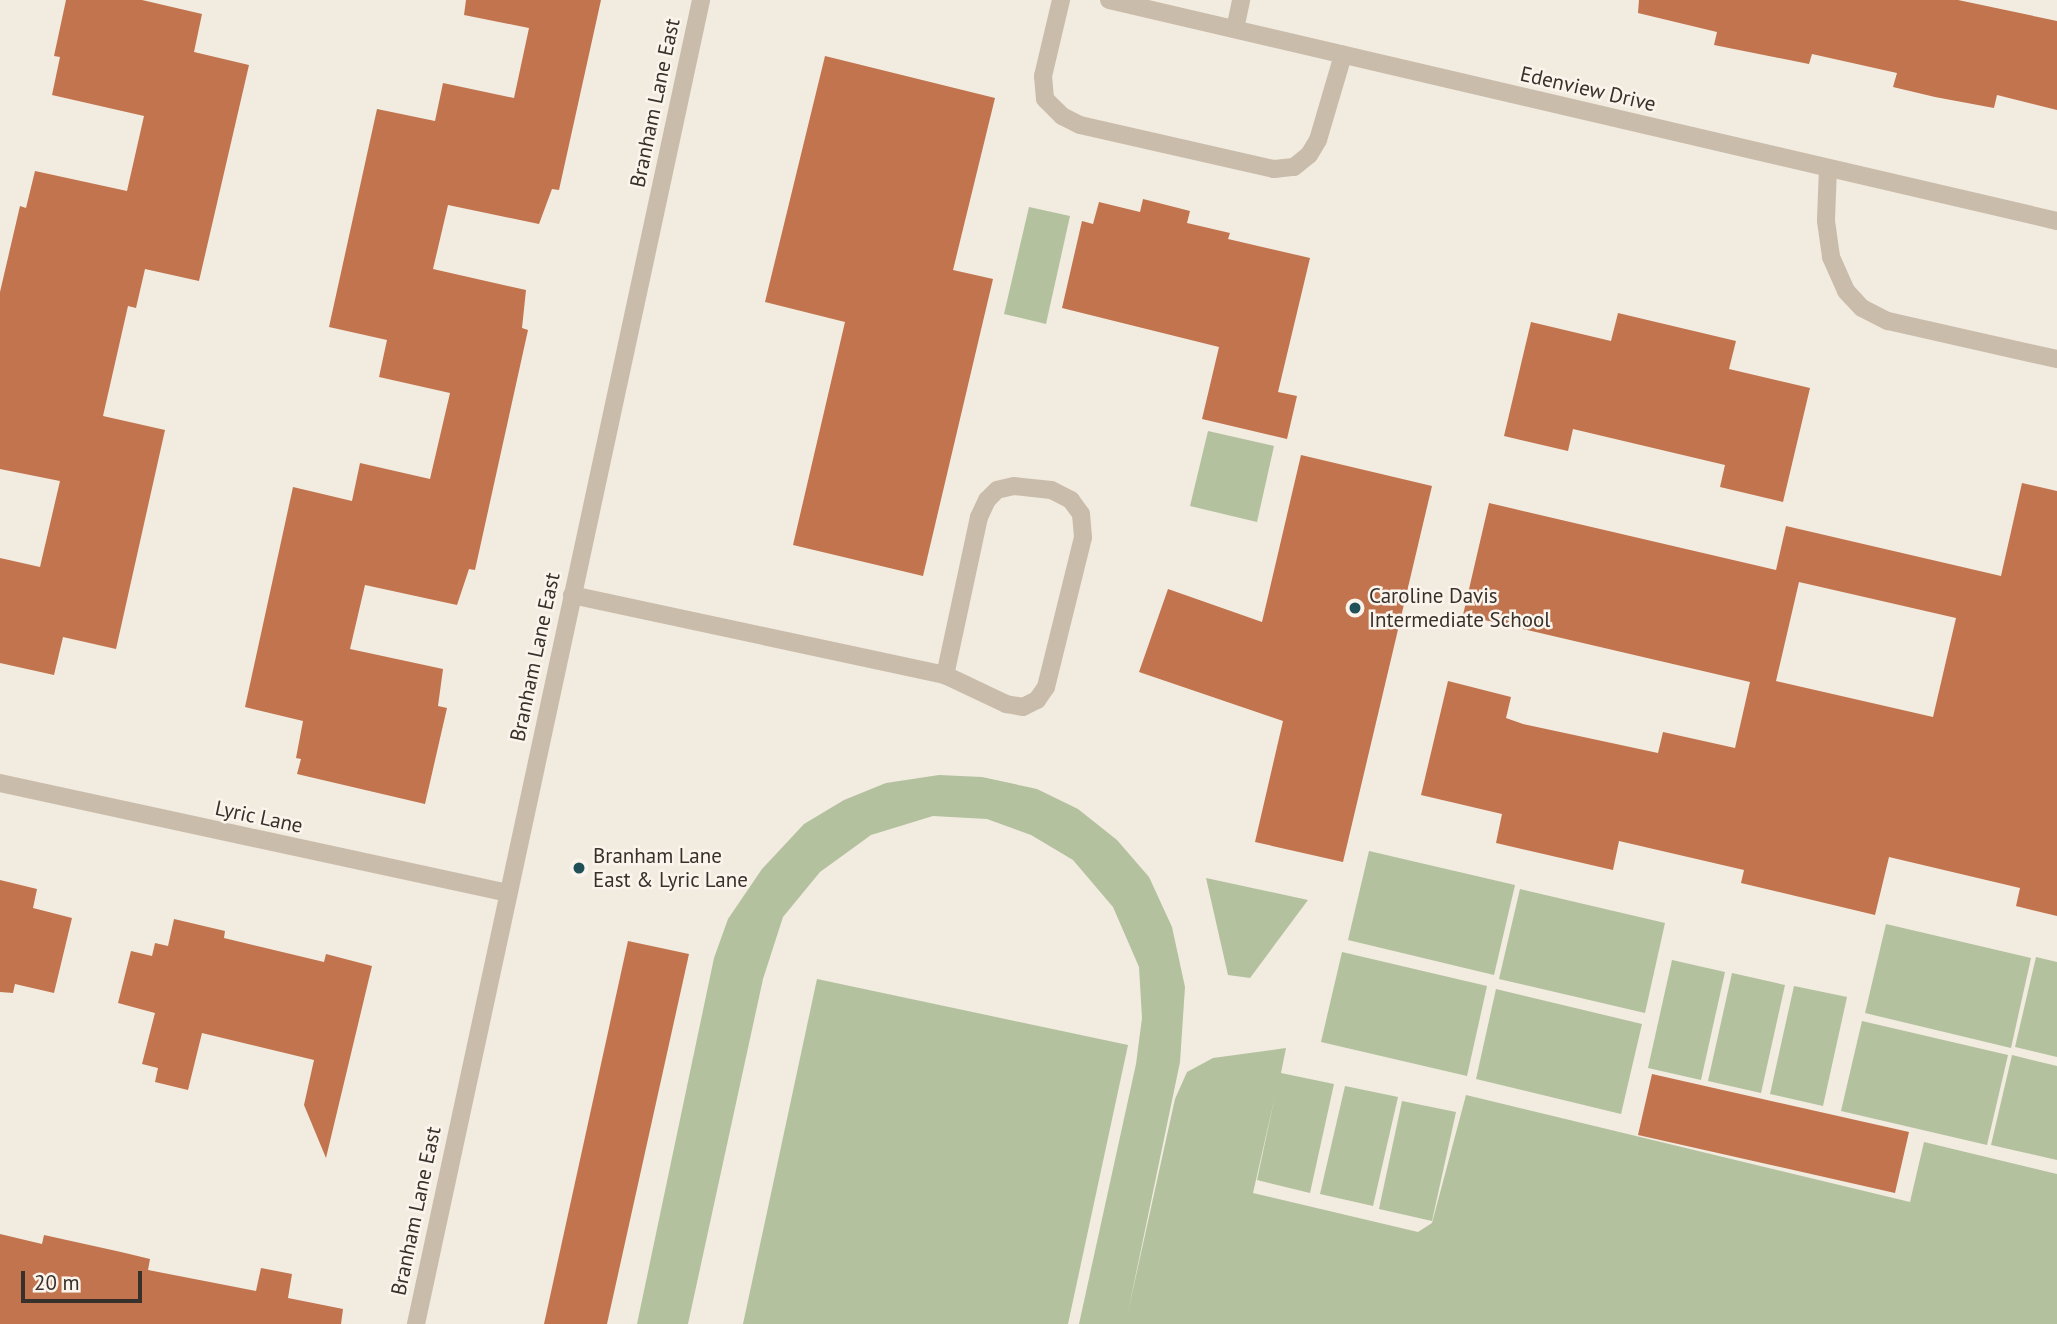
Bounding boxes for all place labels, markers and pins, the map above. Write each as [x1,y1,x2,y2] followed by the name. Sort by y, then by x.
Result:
[1369,583,1550,633] place label: Caroline Davis Intermediate School
[1347,600,1363,616] marker: Caroline Davis Intermediate School
[593,843,748,893] place label: Branham Lane East & Lyric Lane
[571,860,587,876] marker: Branham Lane East & Lyric Lane

